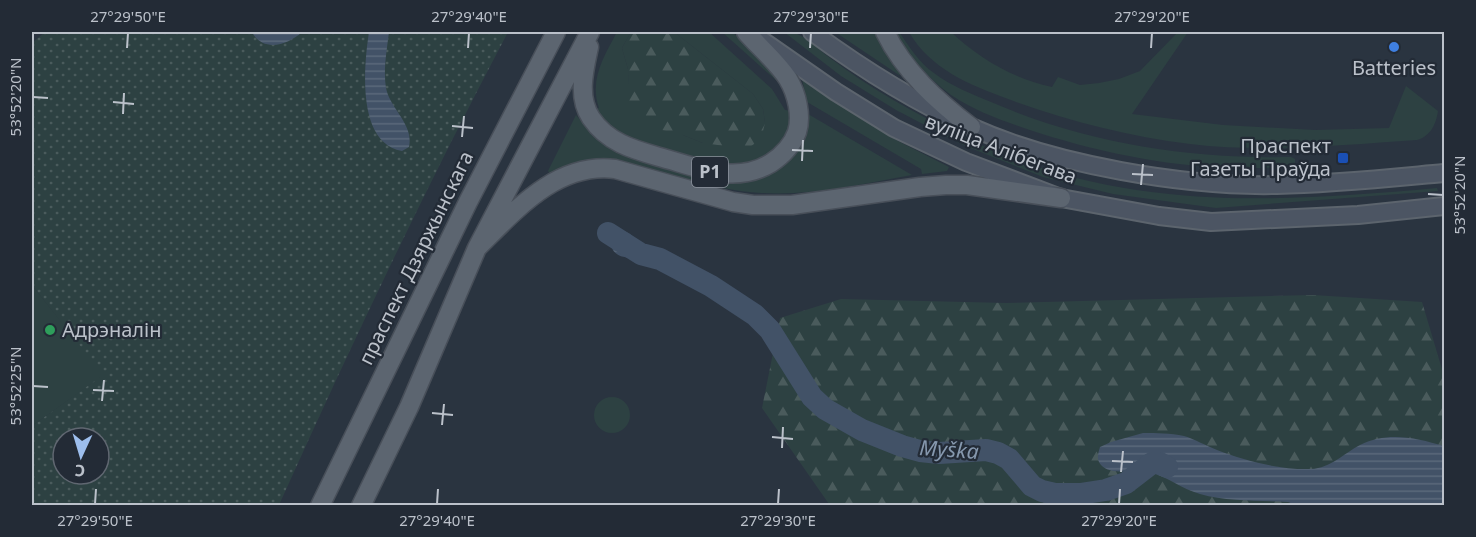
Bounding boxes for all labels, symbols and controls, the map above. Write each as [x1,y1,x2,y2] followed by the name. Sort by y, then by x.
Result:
[90,6,166,26] text: 27°29'50"E
[431,6,507,26] text: 27°29'40"E
[773,6,849,26] text: 27°29'30"E
[1114,6,1190,26] text: 27°29'20"E
[1387,40,1401,54] marker: Batteries
[1352,54,1436,81] place label: Batteries
[5,58,25,136] text: 53°52'20"N
[921,107,1081,190] street label: вуліца Алібегава
[1190,132,1331,182] place label: Праспект Газеты Праўда
[352,146,479,369] street label: праспект Дзяржынскага
[1336,151,1350,165] marker: Праспект Газеты Праўда
[1449,156,1469,234] text: 53°52'20"N
[692,157,728,187] road number: Р1
[62,316,162,343] place label: Адрэналін
[43,323,57,337] marker: Адрэналін
[5,347,25,425] text: 53°52'25"N
[51,426,111,486] north arrow
[919,433,980,465] water label: Муška
[74,460,86,482] text: С
[57,510,133,530] text: 27°29'50"E
[399,510,475,530] text: 27°29'40"E
[740,510,816,530] text: 27°29'30"E
[1081,510,1157,530] text: 27°29'20"E

